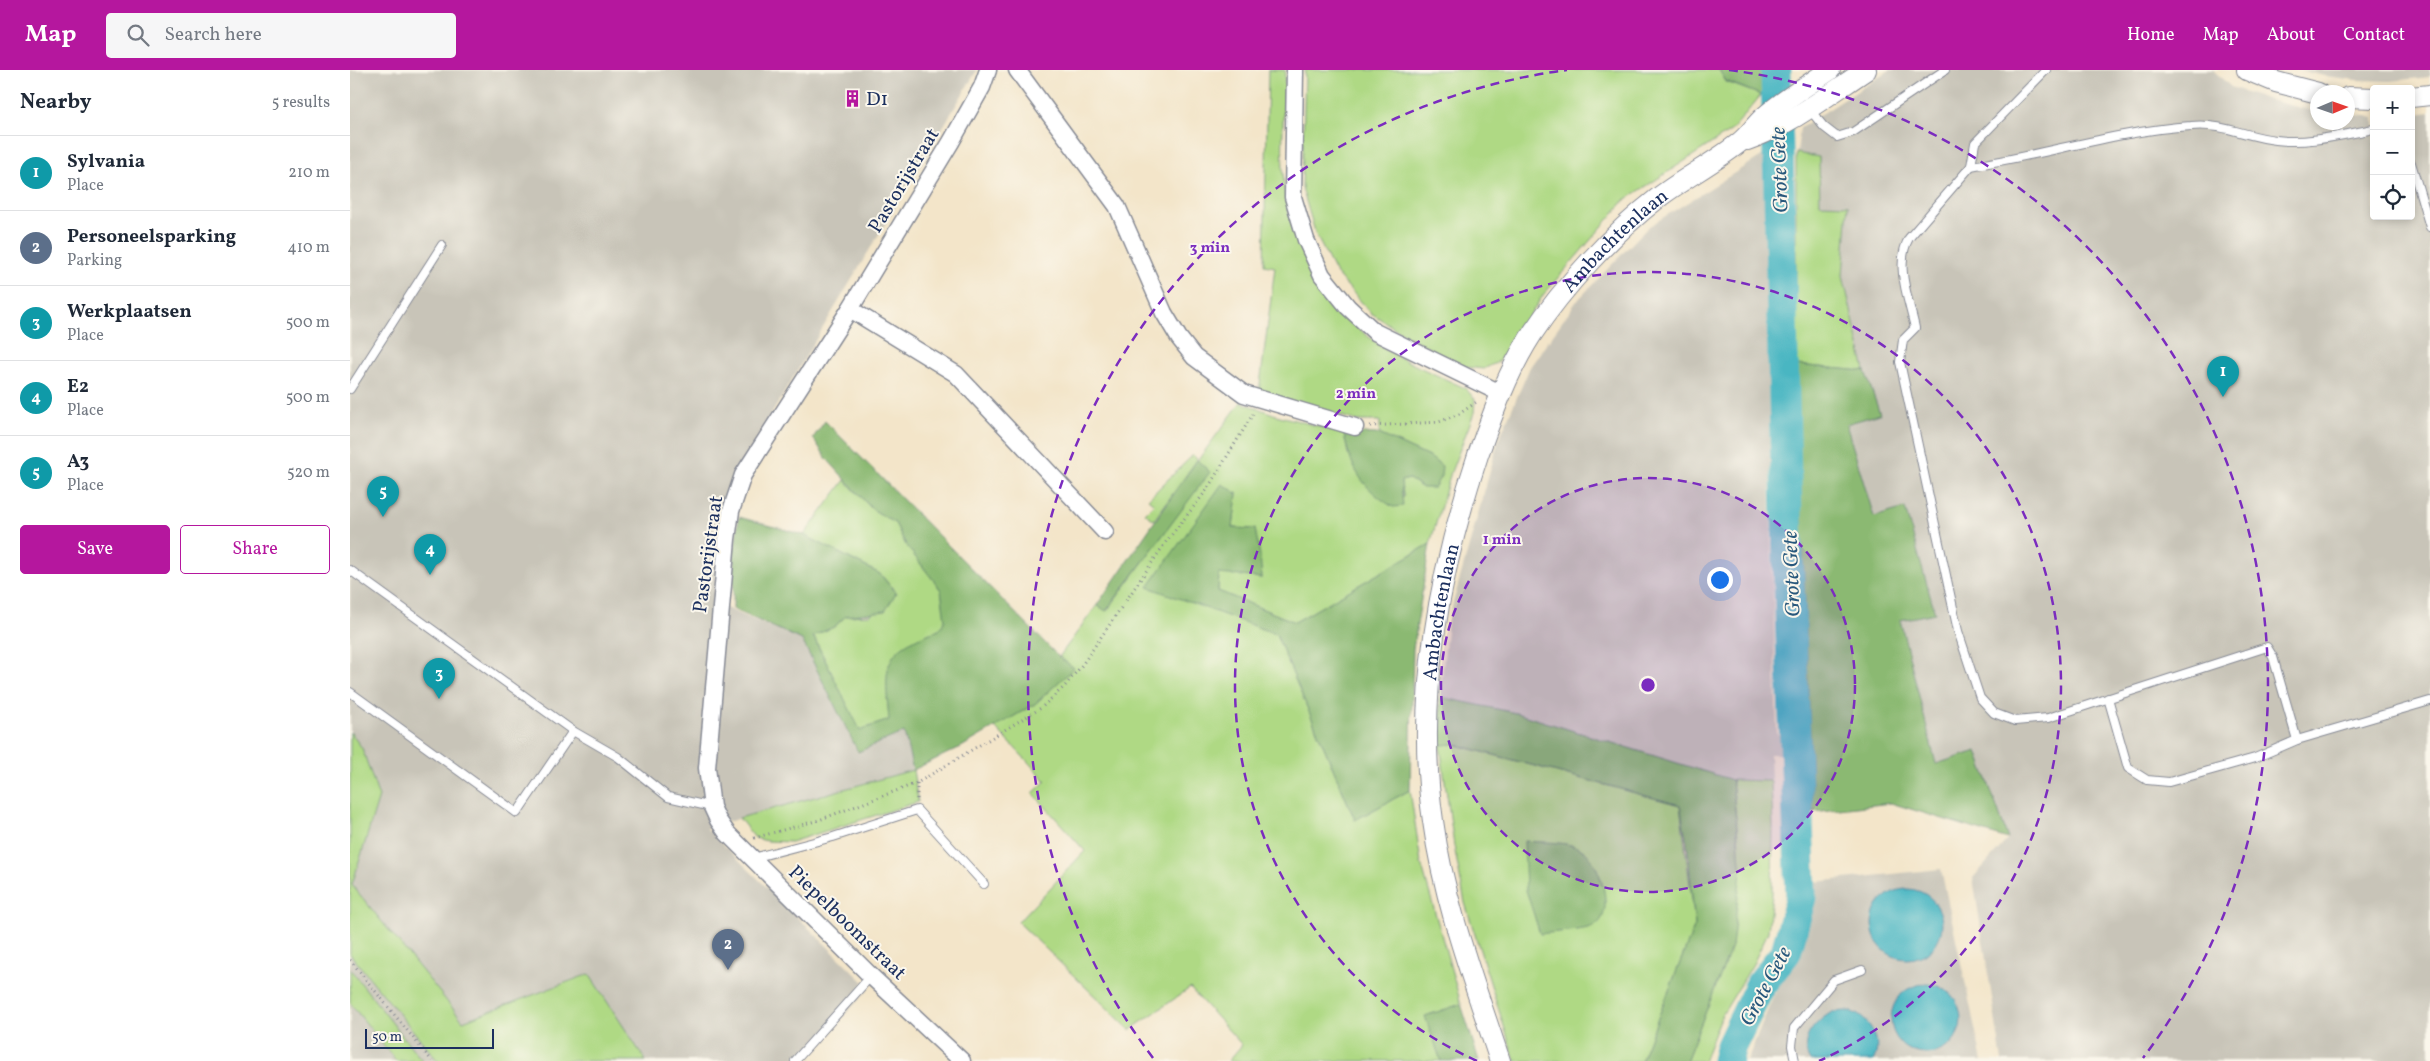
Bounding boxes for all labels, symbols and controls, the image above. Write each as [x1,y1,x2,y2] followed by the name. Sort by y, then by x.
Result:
[106,13,456,58] search box
[25,18,76,52] text: Map
[124,21,152,49] icon: search
[164,22,262,48] text: Search here
[2127,23,2175,48] text: Home
[2203,23,2239,48] text: Map
[2267,23,2315,48] text: About
[2343,23,2405,48] text: Contact
[2310,85,2355,130] north arrow
[2370,85,2415,220] map controls
[2370,85,2415,130] button: +
[866,86,888,114] place label: D1
[20,88,91,117] text: Nearby
[842,88,862,108] building icon: D1
[272,92,330,114] text: 5 results
[862,123,947,239] street label: Pastorijstraat
[1764,126,1796,214] water label: Grote Gete
[2370,130,2415,175] button: −
[67,149,145,175] text: Sylvania
[33,162,39,184] text: 1
[288,162,330,184] text: 210 m
[67,175,104,197] text: Place
[2370,175,2415,220] button: locate
[1556,183,1675,300] street label: Ambachtenlaan
[67,224,236,250] text: Personeelsparking
[32,237,40,259] text: 2
[287,237,330,259] text: 410 m
[1190,238,1230,259] text: 3 min
[67,250,122,272] text: Parking
[67,299,192,325] text: Werkplaatsen
[32,312,40,334] text: 3
[286,312,330,334] text: 500 m
[67,325,104,347] text: Place
[2207,356,2239,397] pin: 1
[67,374,89,400] text: E2
[1336,384,1376,405] text: 2 min
[31,387,41,409] text: 4
[286,387,330,409] text: 500 m
[67,400,104,422] text: Place
[67,449,89,475] text: A3
[32,462,40,484] text: 5
[287,462,330,484] text: 520 m
[67,475,104,497] text: Place
[367,476,399,517] pin: 5
[687,494,731,615] street label: Pastorijstraat
[20,525,170,574] button: Save
[180,525,330,574] button: Share
[1483,530,1521,551] text: 1 min
[1776,530,1808,618] water label: Grote Gete
[414,534,446,575] pin: 4
[1417,540,1468,682] street label: Ambachtenlaan
[1707,567,1733,593] your location
[423,658,455,699] pin: 3
[1639,676,1657,694] centre of rings
[781,860,912,987] street label: Piepelboomstraat
[712,929,744,970] pin: 2
[1733,942,1800,1032] water label: Grote Gete
[365,1026,494,1049] scale bar
[372,1028,402,1047] text: 50 m

